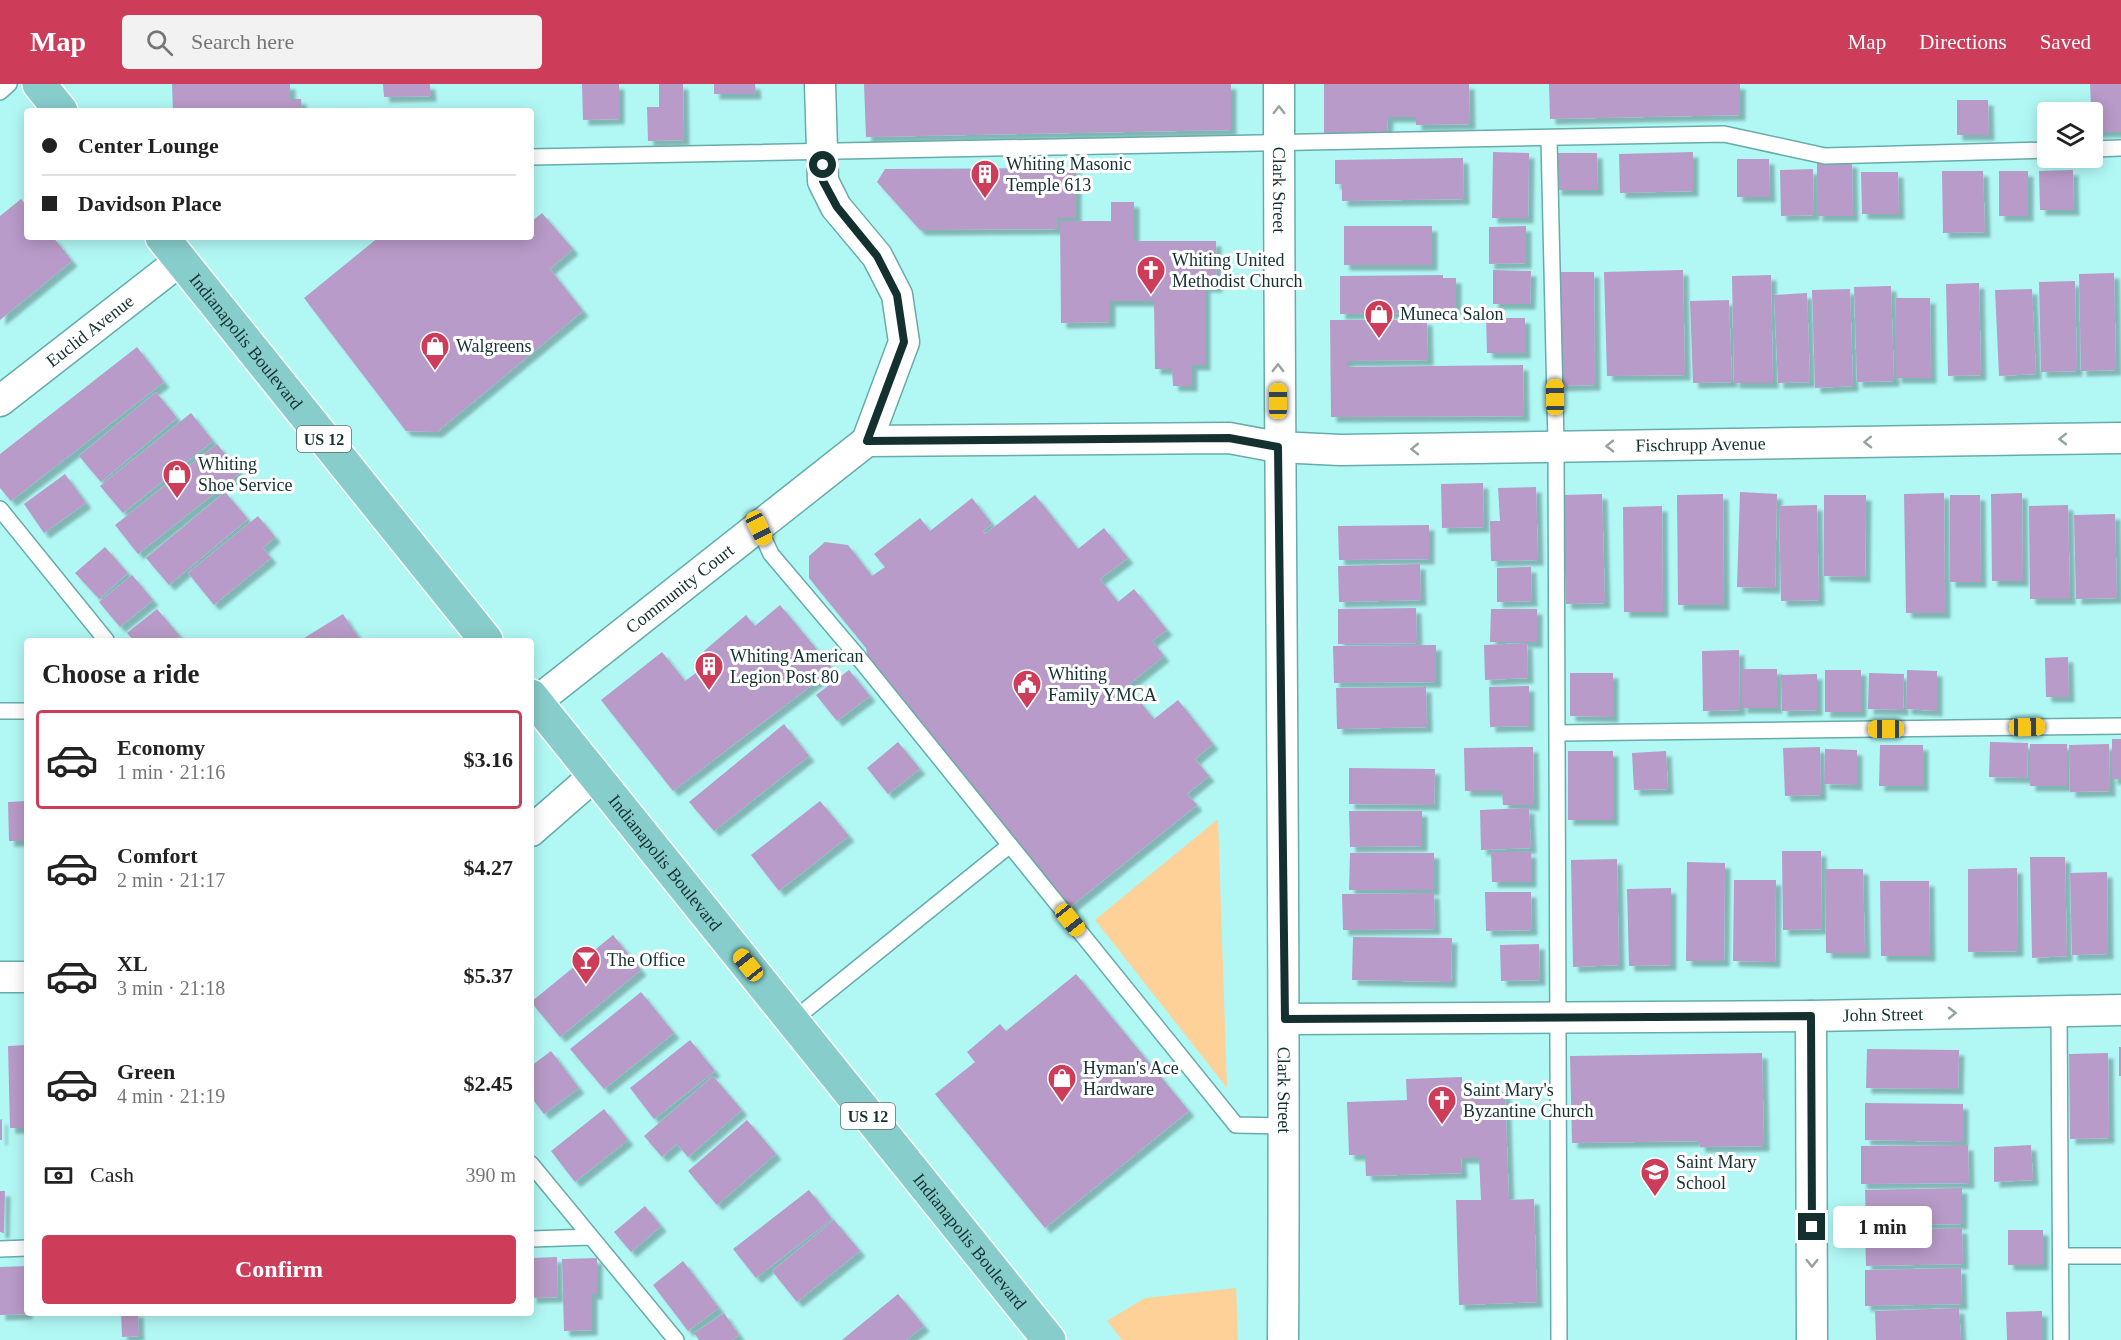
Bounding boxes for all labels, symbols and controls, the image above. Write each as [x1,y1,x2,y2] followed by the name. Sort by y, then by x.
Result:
[122,15,542,69] search box
[30,26,86,57] text: Map
[143,26,176,59] icon: search
[191,29,294,54] text: Search here
[1848,30,1886,54] text: Map
[1919,30,2007,54] text: Directions
[2040,30,2091,54] text: Saved
[2037,102,2103,168] map controls
[2037,102,2103,168] button: layers
[1273,105,1285,114] one-way arrow
[78,133,219,158] text: Center Lounge
[1269,147,1289,233] street label: Clark Street
[809,151,836,178] route start
[1006,154,1131,195] place label: Whiting Masonic Temple 613
[969,158,1001,200] building icon: Whiting Masonic Temple 613
[78,191,222,216] text: Davidson Place
[1172,250,1303,291] place label: Whiting United Methodist Church
[1135,254,1167,296] church icon: Whiting United Methodist Church
[185,269,307,413] street label: Indianapolis Boulevard
[42,291,138,371] street label: Euclid Avenue
[1363,298,1395,340] shop icon: Muneca Salon
[1400,304,1503,324] place label: Muneca Salon
[419,330,451,372] shop icon: Walgreens
[456,336,532,356] place label: Walgreens
[1272,363,1284,372] one-way arrow
[1546,379,1564,415] car
[1269,383,1287,419] car
[297,426,351,452] road number: US 12
[1635,433,1766,455] street label: Fischrupp Avenue
[2058,433,2067,445] one-way arrow
[1863,436,1872,448] one-way arrow
[1605,440,1614,452] one-way arrow
[1410,443,1419,455] one-way arrow
[198,454,292,495] place label: Whiting Shoe Service
[161,458,193,500] shop icon: Whiting Shoe Service
[743,508,775,548] car
[622,540,738,637] street label: Community Court
[730,646,863,687] place label: Whiting American Legion Post 80
[693,650,725,692] building icon: Whiting American Legion Post 80
[42,659,200,689] text: Choose a ride
[1048,664,1157,705] place label: Whiting Family YMCA
[1011,668,1043,710] public building icon: Whiting Family YMCA
[2009,718,2045,736] car
[1868,720,1904,738] car
[45,733,99,787] icon: car
[117,735,205,760] text: Economy
[464,747,513,772] text: $3.16
[117,761,225,783] text: 1 min · 21:16
[605,791,726,935] street label: Indianapolis Boulevard
[45,841,99,895] icon: car
[117,843,198,868] text: Comfort
[464,855,513,880] text: $4.27
[117,869,225,891] text: 2 min · 21:17
[1052,900,1088,940] car
[570,944,602,986] bar icon: The Office
[730,945,766,985] car
[45,949,99,1003] icon: car
[607,950,685,970] place label: The Office
[117,951,148,976] text: XL
[464,963,513,988] text: $5.37
[117,977,225,999] text: 3 min · 21:18
[1843,1004,1923,1025] street label: John Street
[1948,1007,1957,1019] one-way arrow
[1274,1047,1294,1133] street label: Clark Street
[45,1057,99,1111] icon: car
[1083,1058,1179,1099] place label: Hyman's Ace Hardware
[117,1059,175,1084] text: Green
[1046,1062,1078,1104] shop icon: Hyman's Ace Hardware
[464,1071,513,1096] text: $2.45
[1463,1080,1593,1121] place label: Saint Mary's Byzantine Church
[1426,1084,1458,1126] church icon: Saint Mary's Byzantine Church
[117,1085,225,1107] text: 4 min · 21:19
[841,1103,895,1129] road number: US 12
[1676,1152,1757,1193] place label: Saint Mary School
[1639,1156,1671,1198] school or university icon: Saint Mary School
[42,1159,75,1192] icon: cash
[90,1162,134,1187] text: Cash
[465,1164,516,1186] text: 390 m
[909,1169,1030,1313] street label: Indianapolis Boulevard
[1833,1206,1932,1248] callout: 1 min
[1798,1213,1825,1240] route end
[1858,1216,1907,1238] text: 1 min
[42,1235,516,1304] button: Confirm
[1806,1259,1818,1268] one-way arrow

